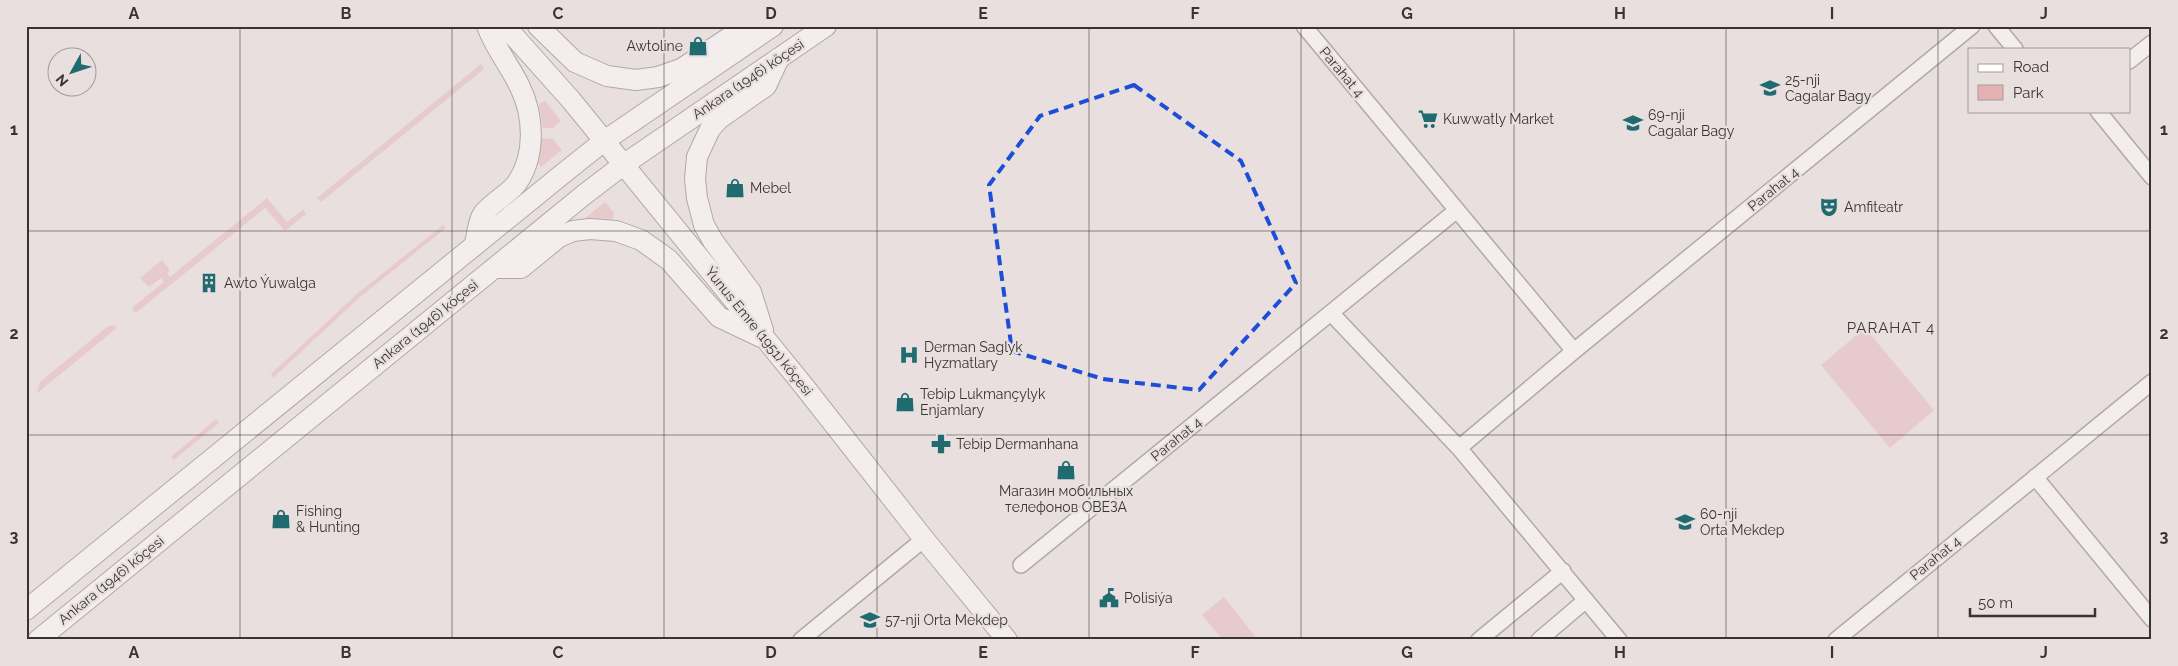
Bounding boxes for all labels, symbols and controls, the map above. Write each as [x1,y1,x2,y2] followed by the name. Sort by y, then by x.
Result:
[129,4,140,23] text: A
[341,4,352,23] text: B
[553,4,564,23] text: C
[765,4,777,23] text: D
[978,4,988,23] text: E
[1190,4,1200,23] text: F
[1401,4,1413,23] text: G
[1614,4,1626,23] text: H
[1830,4,1834,23] text: I
[2040,4,2048,23] text: J
[687,35,709,57] shop icon: Awtoline
[689,36,807,122] street label: Ankara (1946) köçesi
[626,38,683,54] place label: Awtoline
[1316,44,1368,101] street label: Parahat 4
[48,48,98,98] north arrow
[1968,48,2130,112] legend
[2013,58,2049,76] text: Road
[52,71,72,90] text: N
[1785,72,1872,104] place label: 25-nji Cagalar Bagy
[1759,77,1781,99] school or university icon: 25-nji Cagalar Bagy
[2013,84,2044,102] text: Park
[1648,107,1735,139] place label: 69-nji Cagalar Bagy
[1417,108,1439,130] supermarket icon: Kuwwatly Market
[1443,111,1554,127] place label: Kuwwatly Market
[1622,112,1644,134] school or university icon: 69-nji Cagalar Bagy
[10,120,18,139] text: 1
[2160,120,2168,139] text: 1
[1744,164,1802,214] street label: Parahat 4
[724,177,746,199] shop icon: Mebel
[750,180,791,196] place label: Mebel
[1818,196,1840,218] theatre icon: Amfiteatr
[1844,199,1903,215] place label: Amfiteatr
[702,263,817,399] street label: Ýunus Emre (1951) köçesi
[198,272,220,294] building icon: Awto Ýuwalga
[224,274,316,291] place label: Awto Ýuwalga
[369,277,481,371] street label: Ankara (1946) köçesi
[1847,319,1935,337] district label: PARAHAT 4
[9,324,19,343] text: 2
[2159,324,2169,343] text: 2
[924,339,1023,371] place label: Derman Saglyk Hyzmatlary
[898,344,920,366] hospital icon: Derman Saglyk Hyzmatlary
[920,386,1046,418] place label: Tebip Lukmançylyk Enjamlary
[894,391,916,413] shop icon: Tebip Lukmançylyk Enjamlary
[1147,414,1205,464] street label: Parahat 4
[930,433,952,455] pharmacy icon: Tebip Dermanhana
[956,436,1078,452] place label: Tebip Dermanhana
[1055,459,1077,481] shop icon: Магазин мобильных телефонов ОВЕЗА
[999,483,1133,515] place label: Магазин мобильных телефонов ОВЕЗА
[296,503,360,535] place label: Fishing & Hunting
[1700,506,1785,538] place label: 60-nji Orta Mekdep
[270,508,292,530] shop icon: Fishing & Hunting
[1674,511,1696,533] school or university icon: 60-nji Orta Mekdep
[10,527,19,546] text: 3
[2160,527,2169,546] text: 3
[55,533,167,627] street label: Ankara (1946) köçesi
[1906,533,1964,583] street label: Parahat 4
[1970,586,2096,618] scale bar
[1098,587,1120,609] public building icon: Polisiýa
[1124,590,1173,606] place label: Polisiýa
[1978,594,2013,612] text: 50 m
[859,609,881,631] school or university icon: 57-nji Orta Mekdep
[885,612,1008,628] place label: 57-nji Orta Mekdep
[129,643,140,662] text: A
[341,643,352,662] text: B
[553,643,564,662] text: C
[765,643,777,662] text: D
[978,643,988,662] text: E
[1190,643,1200,662] text: F
[1401,643,1413,662] text: G
[1614,643,1626,662] text: H
[1830,643,1834,662] text: I
[2040,643,2048,662] text: J

